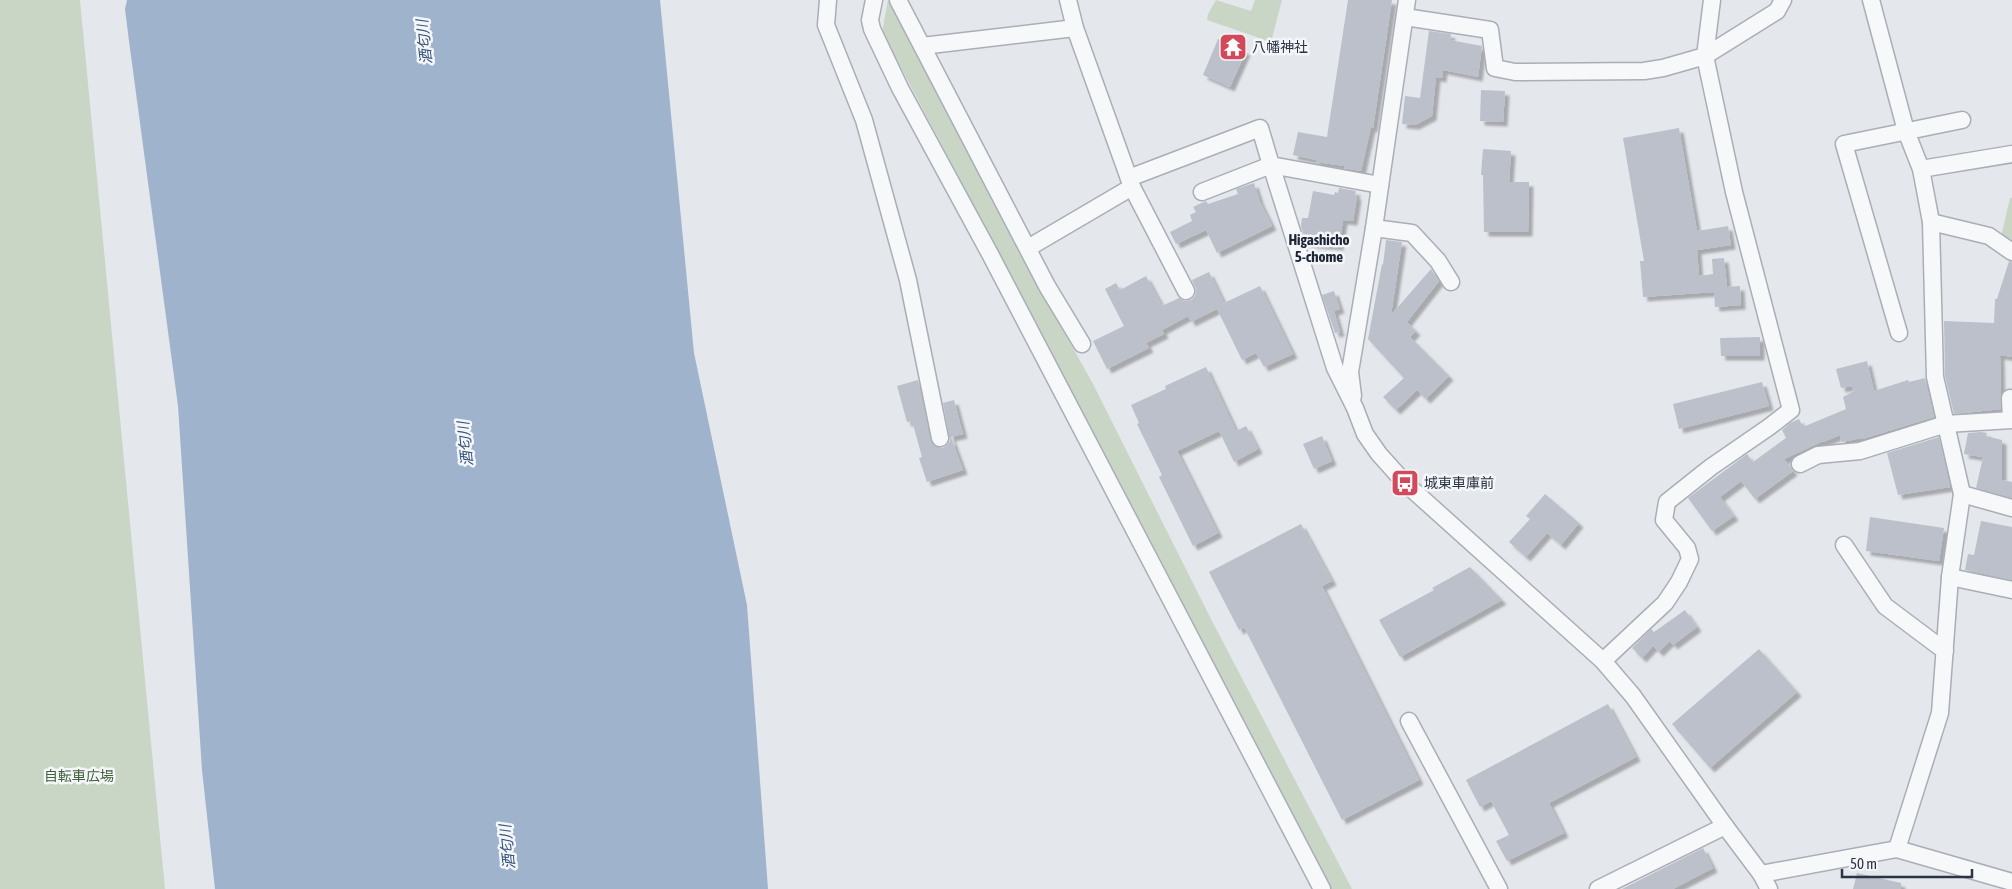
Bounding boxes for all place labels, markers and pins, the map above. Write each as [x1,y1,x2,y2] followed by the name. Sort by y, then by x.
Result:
[1218,32,1248,62] temple icon: 八幡神社
[1252,39,1308,55] place label: 八幡神社
[1390,468,1420,498] bus stop icon: 城東車庫前
[1424,475,1494,491] place label: 城東車庫前

